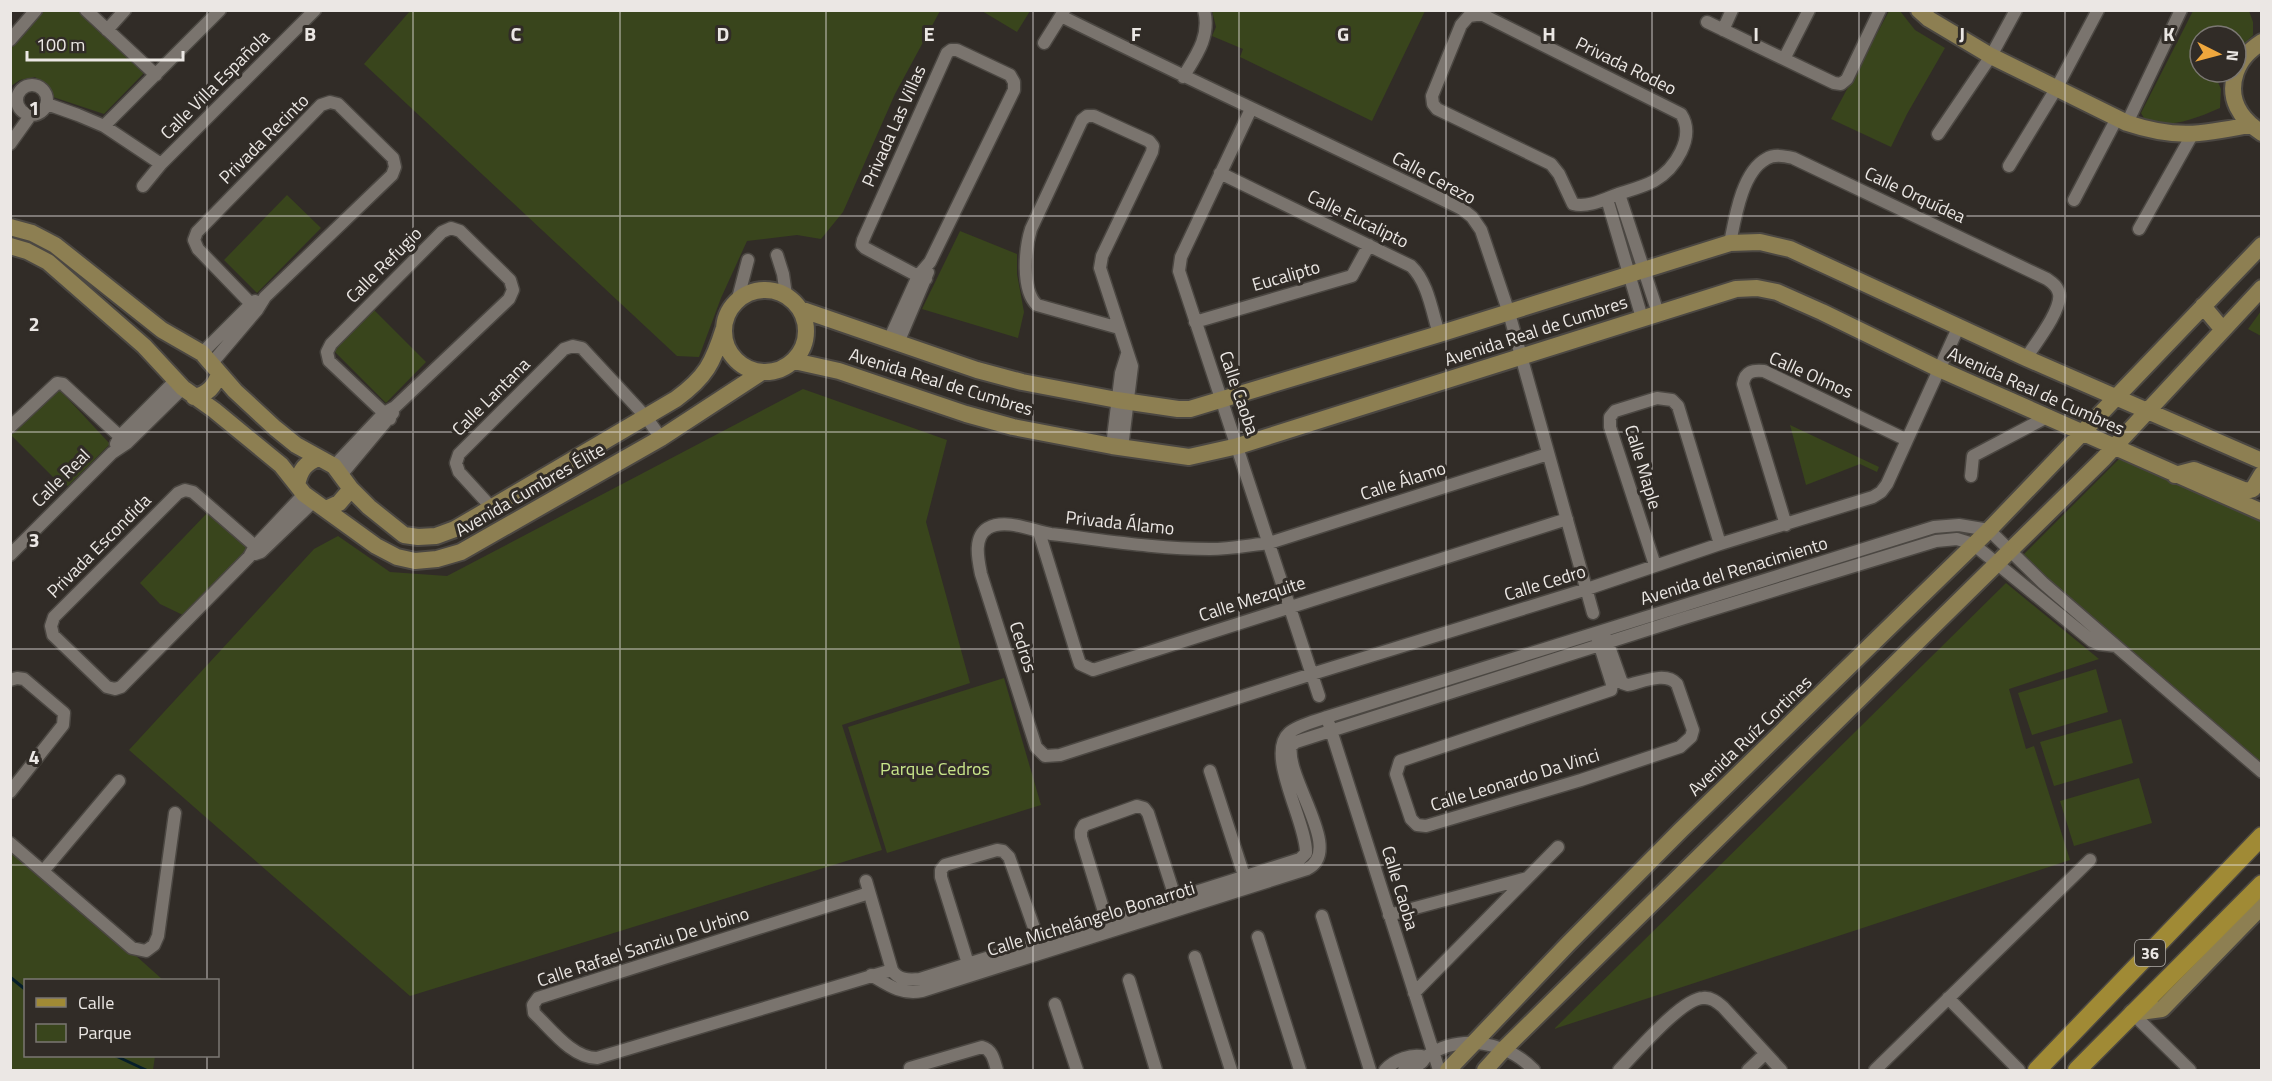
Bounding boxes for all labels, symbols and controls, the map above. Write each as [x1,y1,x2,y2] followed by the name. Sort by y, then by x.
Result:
[304,18,316,49] text: B
[511,18,522,49] text: C
[717,18,729,49] text: D
[923,18,935,49] text: E
[1131,18,1142,49] text: F
[1337,18,1349,49] text: G
[1542,18,1556,49] text: H
[1753,18,1759,49] text: I
[1959,18,1965,49] text: J
[2163,18,2175,49] text: K
[27,24,183,62] scale bar
[154,24,275,145] street label: Calle Villa Española
[2188,24,2248,84] north arrow
[1571,29,1681,102] street label: Privada Rodeo
[36,31,85,58] text: 100 m
[2220,49,2245,62] text: N
[855,60,933,191] street label: Privada Las Villas
[212,87,315,190] street label: Privada Recinto
[28,92,40,123] text: 1
[1387,144,1481,211] street label: Calle Cerezo
[1860,159,1970,230] street label: Calle Orquídea
[1303,182,1413,255] street label: Calle Eucalipto
[339,220,428,309] street label: Calle Refugio
[1249,253,1323,298] street label: Eucalipto
[1441,288,1631,373] street label: Avenida Real de Cumbres
[28,308,40,339] text: 2
[1943,339,2129,442] street label: Avenida Real de Cumbres
[846,341,1036,422] street label: Avenida Real de Cumbres
[1765,344,1857,405] street label: Calle Olmos
[1213,347,1266,438] street label: Calle Caoba
[445,351,536,442] street label: Calle Lantana
[1618,421,1669,512] street label: Calle Maple
[450,436,610,543] street label: Avenida Cumbres Élite
[25,442,96,513] street label: Calle Real
[1357,454,1449,507] street label: Calle Álamo
[40,487,157,604] street label: Privada Escondida
[1064,503,1176,542] street label: Privada Álamo
[28,524,40,555] text: 3
[1637,529,1831,612] street label: Avenida del Renacimiento
[1501,557,1589,608] street label: Calle Cedro
[1195,569,1309,628] street label: Calle Mezquite
[1003,618,1044,676] street label: Cedros
[1681,669,1818,802] street label: Avenida Ruíz Cortines
[28,741,40,772] text: 4
[1427,741,1603,818] street label: Calle Leonardo Da Vinci
[880,755,990,782] park label: Parque Cedros
[1375,842,1426,933] street label: Calle Caoba
[984,874,1198,963] street label: Calle Michelángelo Bonarroti
[533,899,752,994] street label: Calle Rafael Sanziu De Urbino
[2135,940,2165,966] road number: 36
[24,979,219,1057] legend
[78,989,114,1016] text: Calle
[78,1019,132,1046] text: Parque

